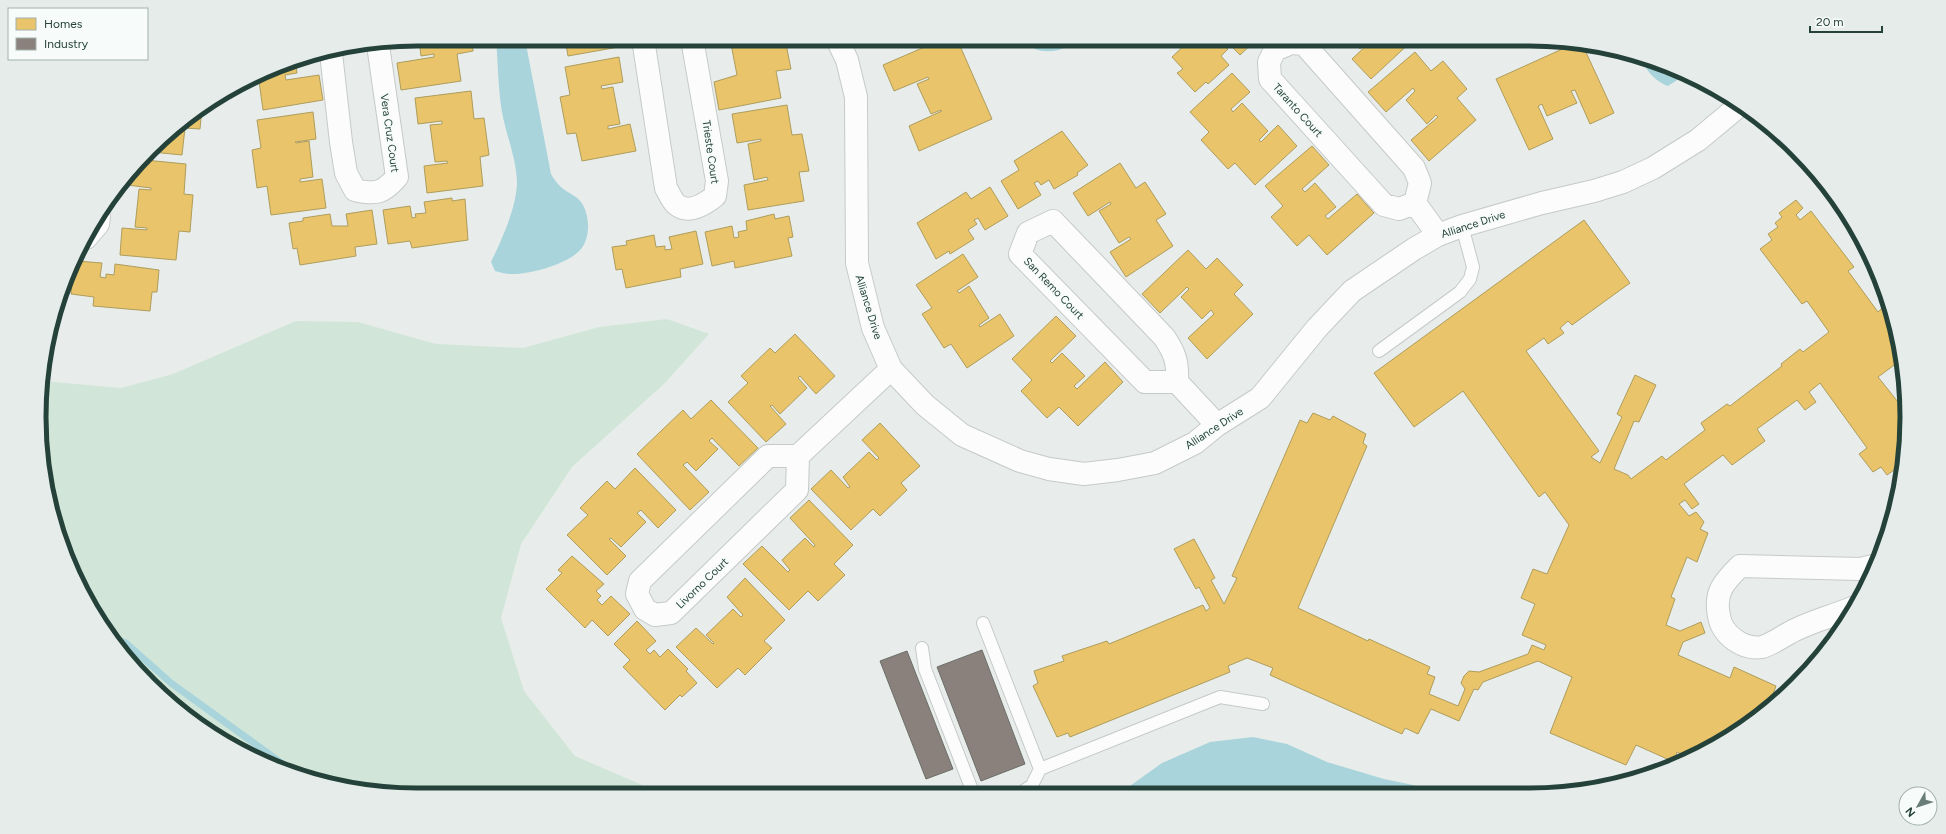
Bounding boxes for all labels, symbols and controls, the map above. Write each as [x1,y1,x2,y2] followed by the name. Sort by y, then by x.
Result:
[8,8,148,60] legend
[1810,8,1882,34] scale bar
[1816,15,1844,29] text: 20 m
[44,17,83,31] text: Homes
[44,37,89,51] text: Industry
[1270,81,1325,140] street label: Taranto Court
[378,93,401,173] street label: Vera Cruz Court
[700,119,721,185] street label: Trieste Court
[1439,208,1507,241] street label: Alliance Drive
[1021,255,1086,322] street label: San Remo Court
[853,273,884,341] street label: Alliance Drive
[1183,405,1246,452] street label: Alliance Drive
[674,555,731,611] street label: Livorno Court
[1898,786,1938,826] north arrow
[1903,805,1918,819] text: N

